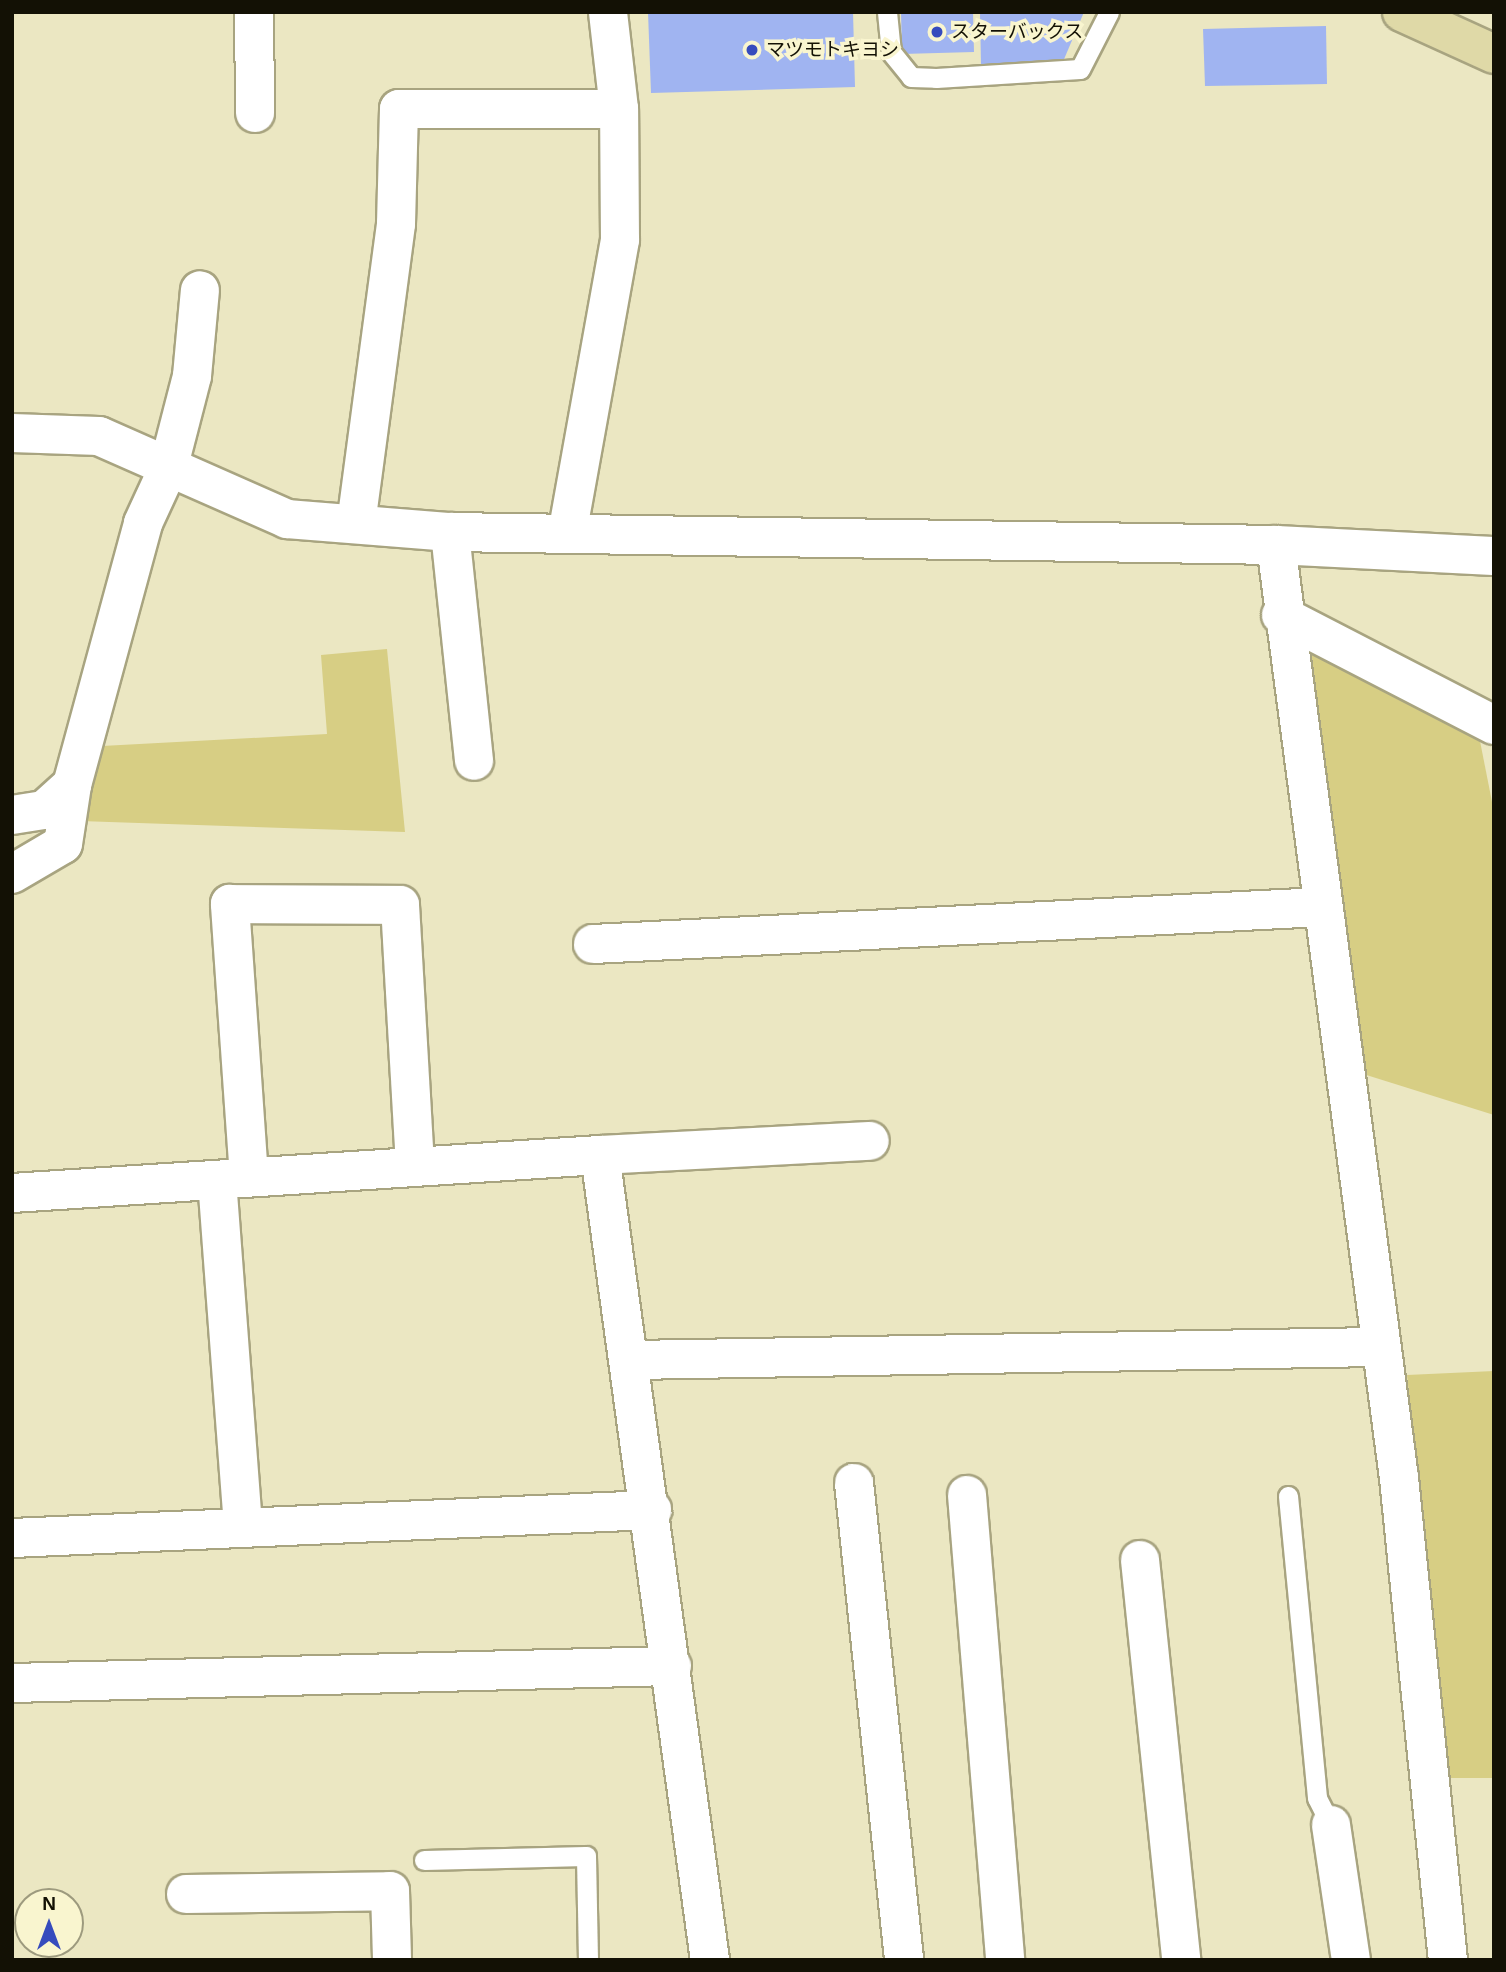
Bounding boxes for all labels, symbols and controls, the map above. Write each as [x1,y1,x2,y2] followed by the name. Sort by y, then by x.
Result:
[951,21,1084,43] place label: スターバックス
[929,24,945,40] marker: スターバックス
[766,39,899,61] place label: マツモトキヨシ
[744,42,760,58] marker: マツモトキヨシ
[14,1888,84,1958] north arrow
[42,1893,56,1914] text: N

